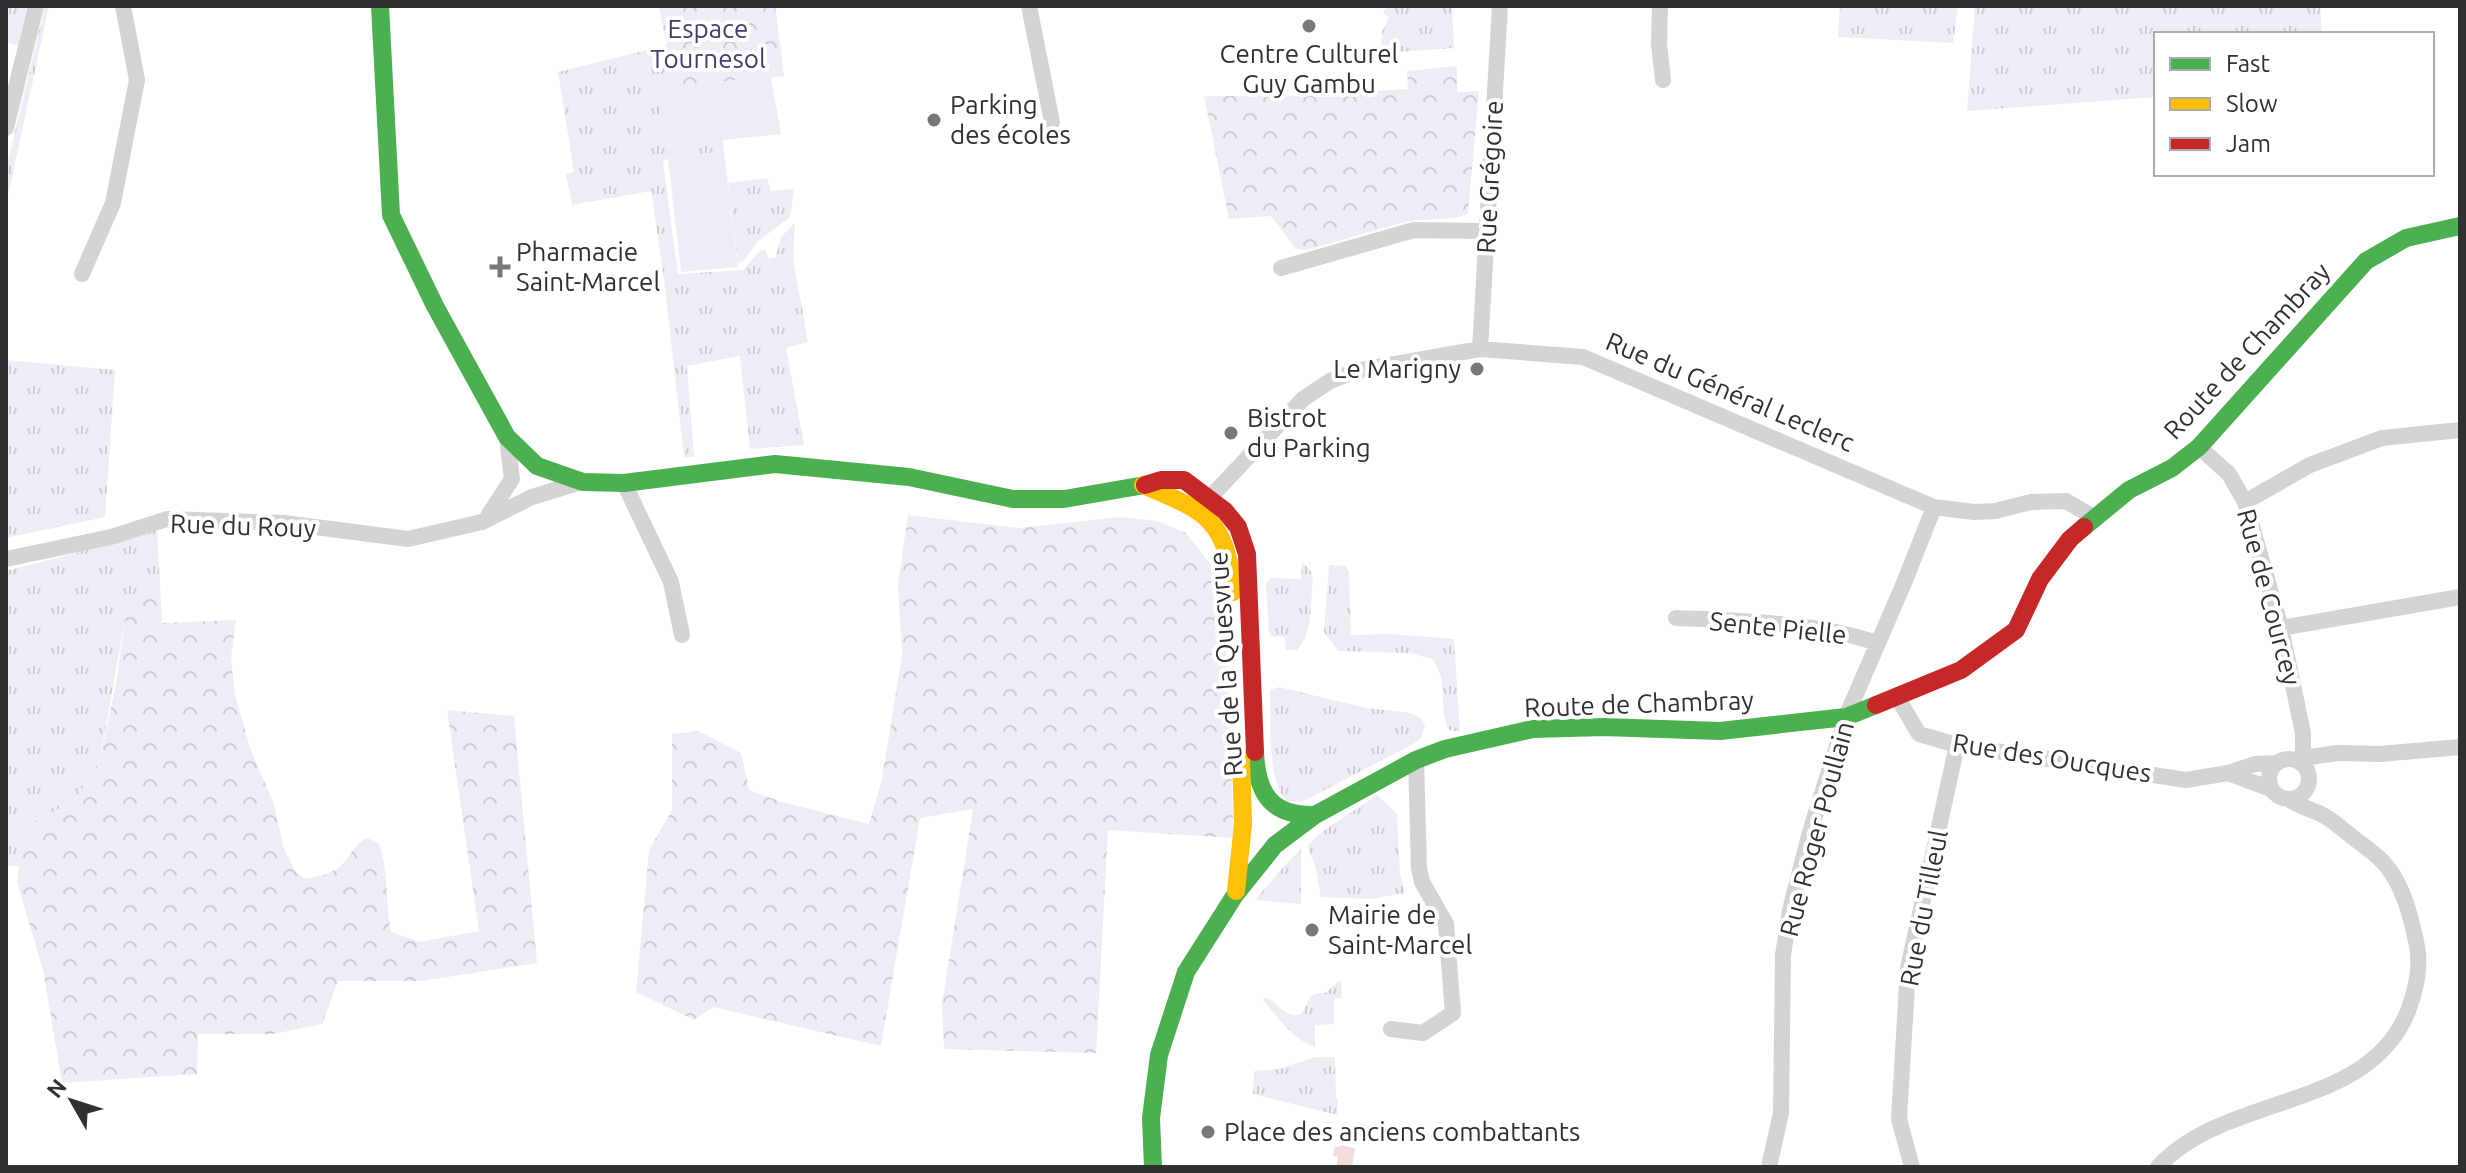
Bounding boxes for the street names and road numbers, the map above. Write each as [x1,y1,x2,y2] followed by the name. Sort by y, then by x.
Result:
[1471,100,1508,254] street label: Rue Grégoire
[2158,257,2336,445] street label: Route de Chambray
[1602,326,1859,457] street label: Rue du Général Leclerc
[2232,505,2307,688] street label: Rue de Courcey
[170,508,317,543] street label: Rue du Rouy
[1203,551,1248,777] street label: Rue de la Quesvrue
[1708,606,1848,649] street label: Sente Pielle
[1524,685,1754,722] street label: Route de Chambray
[1774,718,1859,940] street label: Rue Roger Poullain
[1951,727,2154,788] street label: Rue des Oucques
[1894,827,1953,988] street label: Rue du Tilleul

